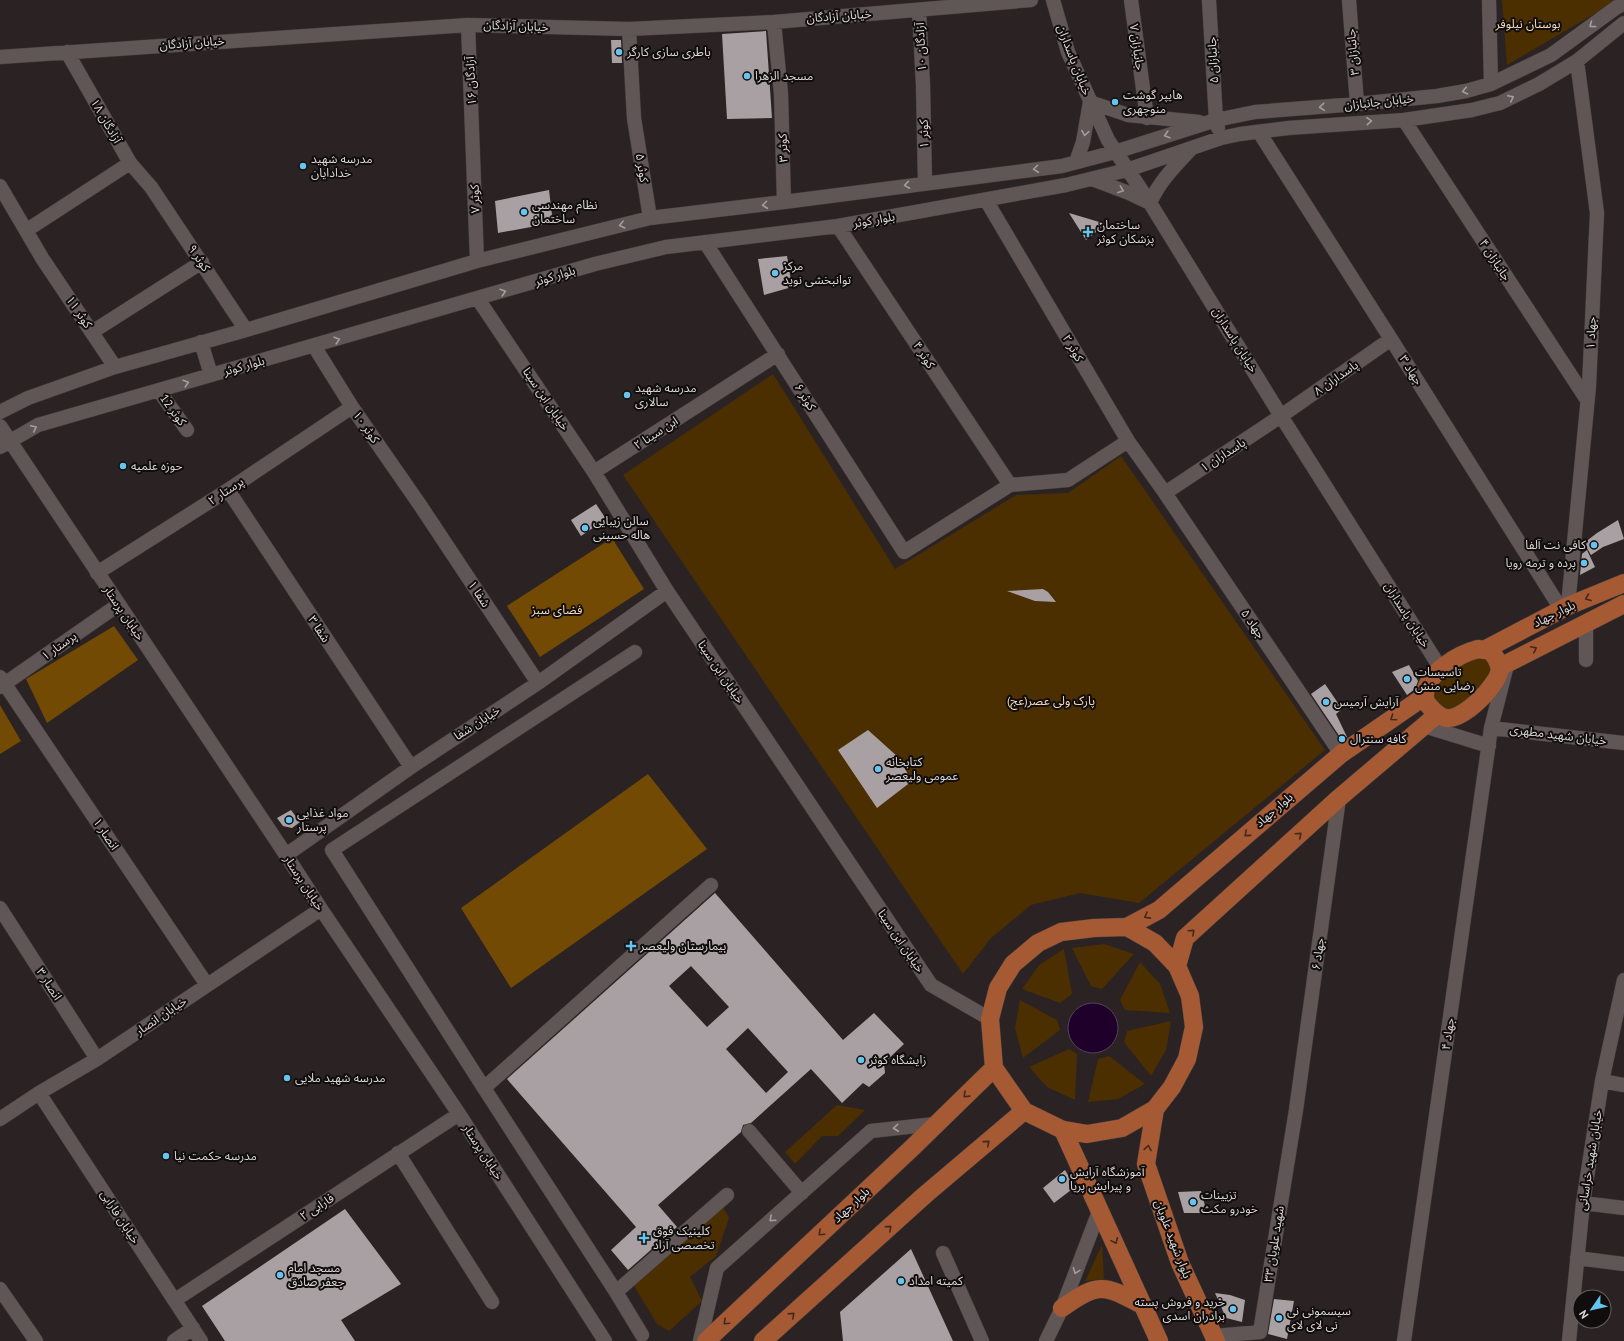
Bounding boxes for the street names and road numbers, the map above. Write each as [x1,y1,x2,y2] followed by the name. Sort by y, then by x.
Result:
[806,6,872,25] street label: خیابان آزادگان
[483,17,549,34] street label: خیابان آزادگان
[912,22,929,72] street label: آزادگان ۱۰
[1053,23,1095,97] street label: خیابان پاسداران
[1127,23,1148,71] street label: جانبازان ۷
[1343,28,1362,76] street label: جانبازان ۳
[159,33,225,52] street label: خیابان آزادگان
[1204,36,1221,84] street label: جانبازان ۵
[462,56,479,106] street label: آزادگان ۱۶
[1343,90,1414,113] street label: خیابان جانبازان
[88,96,125,146] street label: آزادگان ۱۸
[916,118,931,149] street label: کوثر ۱
[774,132,791,163] street label: کوثر ۳
[633,152,652,184] street label: کوثر ۵
[466,183,483,214] street label: کوثر ۷
[851,208,896,231] street label: بلوار کوثر
[1476,236,1514,283] street label: جانبازان ۴
[185,241,214,275] street label: کوثر ۹
[532,262,577,289] street label: بلوار کوثر
[63,293,96,332] street label: کوثر ۱۱
[1209,304,1261,376] street label: خیابان پاسداران
[1582,316,1599,350] street label: جهاد ۱
[1060,331,1088,365] street label: کوثر ۲
[910,338,939,372] street label: کوثر ۴
[1396,352,1426,387] street label: جهاد ۳
[221,353,266,379] street label: بلوار کوثر
[1311,357,1362,399] street label: پاسداران ۸
[520,364,573,433] street label: خیابان ابن سینا
[791,380,820,414] street label: کوثر ۶
[157,391,190,429] street label: کوثر 12
[350,408,383,447] street label: کوثر ۱۰
[631,413,681,452] street label: ابن سینا ۲
[1197,434,1249,476] street label: پاسداران ۱
[205,473,247,509] street label: پرستار ۲
[465,578,494,610] street label: شفا ۱
[1381,579,1433,651] street label: خیابان پاسداران
[99,582,148,644] street label: خیابان پرستار
[1530,597,1577,630] street label: بلوار جهاد
[1238,606,1269,641] street label: جهاد ۵
[305,613,334,645] street label: شفا ۳
[38,628,80,664] street label: پرستار ۱
[695,637,748,706] street label: خیابان ابن سینا
[451,702,503,743] street label: خیابان شفا
[1509,721,1607,748] street label: خیابان شهید مطهری
[1252,789,1296,830] street label: بلوار جهاد
[90,815,123,853] street label: انصار ۱
[280,851,328,914] street label: خیابان پرستار
[875,906,928,975] street label: خیابان ابن سینا
[1308,937,1327,971] street label: جهاد ۶
[33,965,65,1003] street label: انصار ۳
[131,993,189,1039] street label: خیابان انصار
[1438,1017,1457,1051] street label: جهاد ۴
[1574,1108,1605,1212] street label: خیابان شهید خراسانی
[459,1120,507,1183] street label: خیابان پرستار
[829,1184,872,1226] street label: بلوار جهاد
[97,1187,143,1246] street label: خیابان فارابی
[297,1190,337,1223] street label: فارابی ۲
[1152,1197,1195,1280] street label: بلوار شهید علویان
[1260,1205,1287,1283] street label: شهید علویان ۳۳

